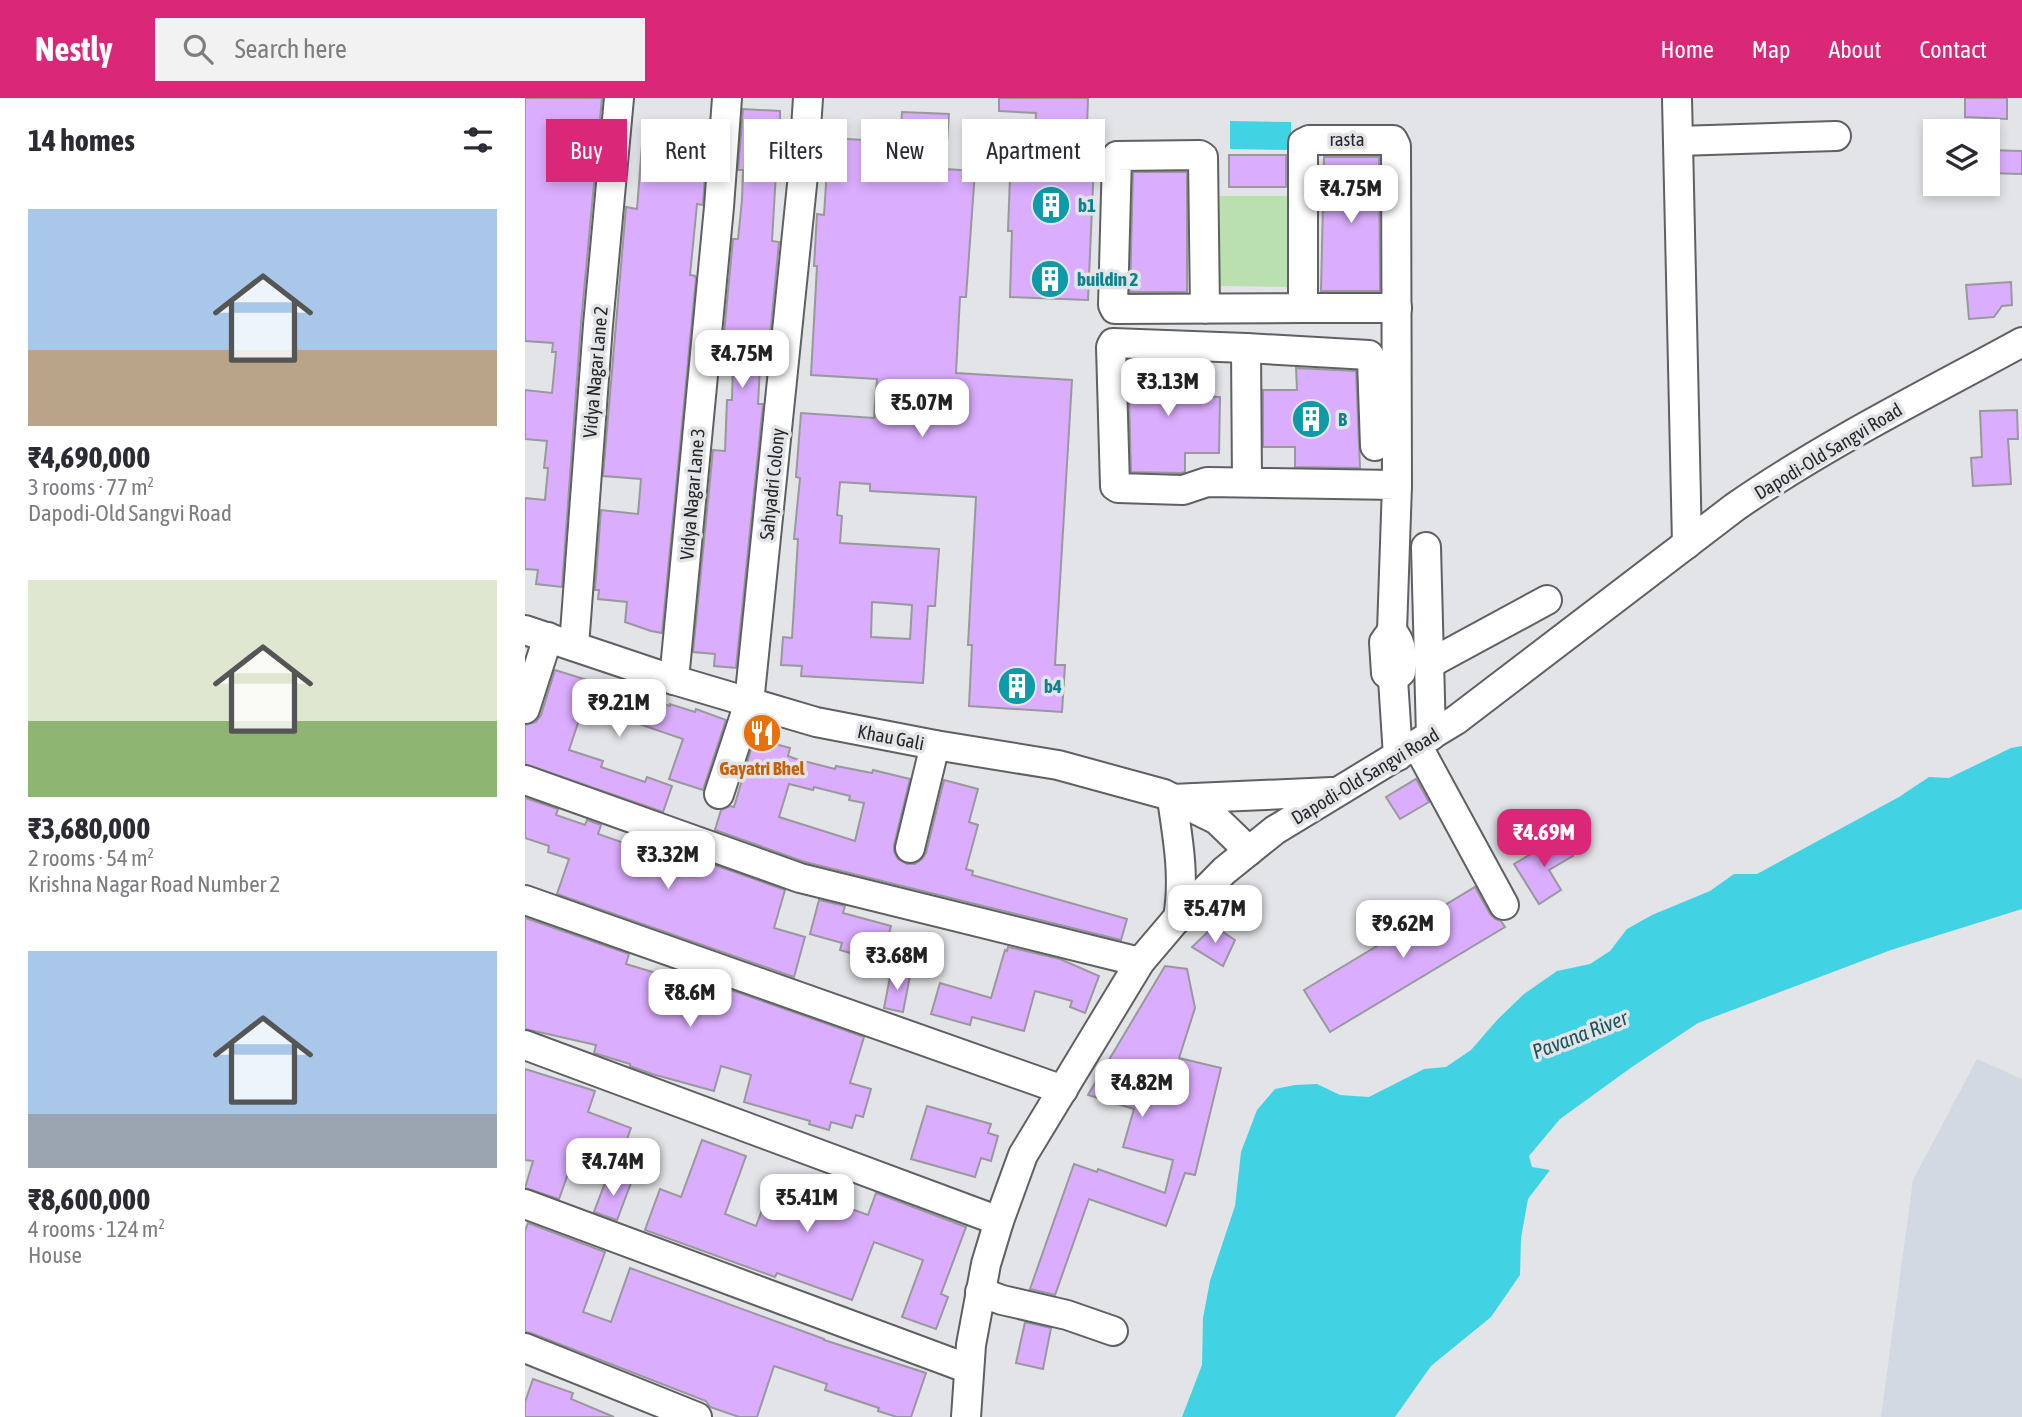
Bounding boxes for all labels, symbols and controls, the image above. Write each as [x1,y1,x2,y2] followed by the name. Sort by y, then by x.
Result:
[155,18,645,81] search box
[35,30,113,68] text: Nestly
[179,30,217,68] icon: search
[235,34,347,64] text: Search here
[1660,36,1714,63] text: Home
[1752,36,1790,63] text: Map
[1828,36,1881,63] text: About
[1919,36,1987,63] text: Contact
[546,119,627,182] chip: Buy
[641,119,730,182] chip: Rent
[744,119,847,182] chip: Filters
[861,119,948,182] chip: New
[962,119,1105,182] chip: Apartment
[1923,119,2000,196] map controls
[1923,119,2000,196] button: layers
[459,121,497,159] icon: filters
[28,123,135,157] text: 14 homes
[1329,128,1365,150] street label: rasta
[1294,166,1408,225] pin: ₹4.75M
[1320,175,1382,201] text: ₹4.75M
[1030,184,1072,226] building icon: b1
[1078,194,1096,216] place label: b1
[200,255,326,381] icon: home
[1029,258,1071,300] building icon: buildin 2
[1077,268,1139,290] place label: buildin 2
[578,305,612,439] street label: Vidya Nagar Lane 2
[685,330,799,390] pin: ₹4.75M
[711,340,773,366] text: ₹4.75M
[1111,358,1225,418] pin: ₹3.13M
[1137,368,1199,394] text: ₹3.13M
[865,380,979,439] pin: ₹5.07M
[891,389,953,415] text: ₹5.07M
[1290,398,1332,440] building icon: B
[1750,398,1906,504] street label: Dapodi-Old Sangvi Road
[1338,408,1347,430] place label: B
[675,427,709,561] street label: Vidya Nagar Lane 3
[755,427,789,541] street label: Sahyadri Colony
[28,440,150,474] text: ₹4,690,000
[28,474,154,500] text: 3 rooms · 77 m²
[28,500,232,526] text: Dapodi-Old Sangvi Road
[200,626,326,752] icon: home
[996,665,1038,707] building icon: b4
[1044,675,1062,697] place label: b4
[562,680,676,739] pin: ₹9.21M
[588,689,650,715] text: ₹9.21M
[741,712,783,754] restaurant icon: Gayatri Bhel
[856,720,926,754] street label: Khau Gali
[1287,723,1443,829] street label: Dapodi-Old Sangvi Road
[719,757,806,779] place label: Gayatri Bhel
[1487,810,1601,869] pin: ₹4.69M
[28,811,150,845] text: ₹3,680,000
[1513,819,1575,845] text: ₹4.69M
[611,832,725,891] pin: ₹3.32M
[637,841,699,867] text: ₹3.32M
[28,845,154,871] text: 2 rooms · 54 m²
[28,871,280,897] text: Krishna Nagar Road Number 2
[1158,886,1272,945] pin: ₹5.47M
[1184,895,1246,921] text: ₹5.47M
[1346,900,1460,960] pin: ₹9.62M
[1372,910,1434,936] text: ₹9.62M
[840,932,954,992] pin: ₹3.68M
[866,942,928,968] text: ₹3.68M
[641,970,739,1029] pin: ₹8.6M
[664,979,716,1005] text: ₹8.6M
[200,997,326,1123] icon: home
[1528,1005,1632,1063] water label: Pavana River
[1085,1060,1199,1119] pin: ₹4.82M
[1111,1069,1173,1095] text: ₹4.82M
[556,1138,670,1198] pin: ₹4.74M
[582,1148,644,1174] text: ₹4.74M
[750,1174,864,1234] pin: ₹5.41M
[28,1182,150,1216] text: ₹8,600,000
[776,1184,838,1210] text: ₹5.41M
[28,1216,165,1242] text: 4 rooms · 124 m²
[28,1242,82,1268] text: House

